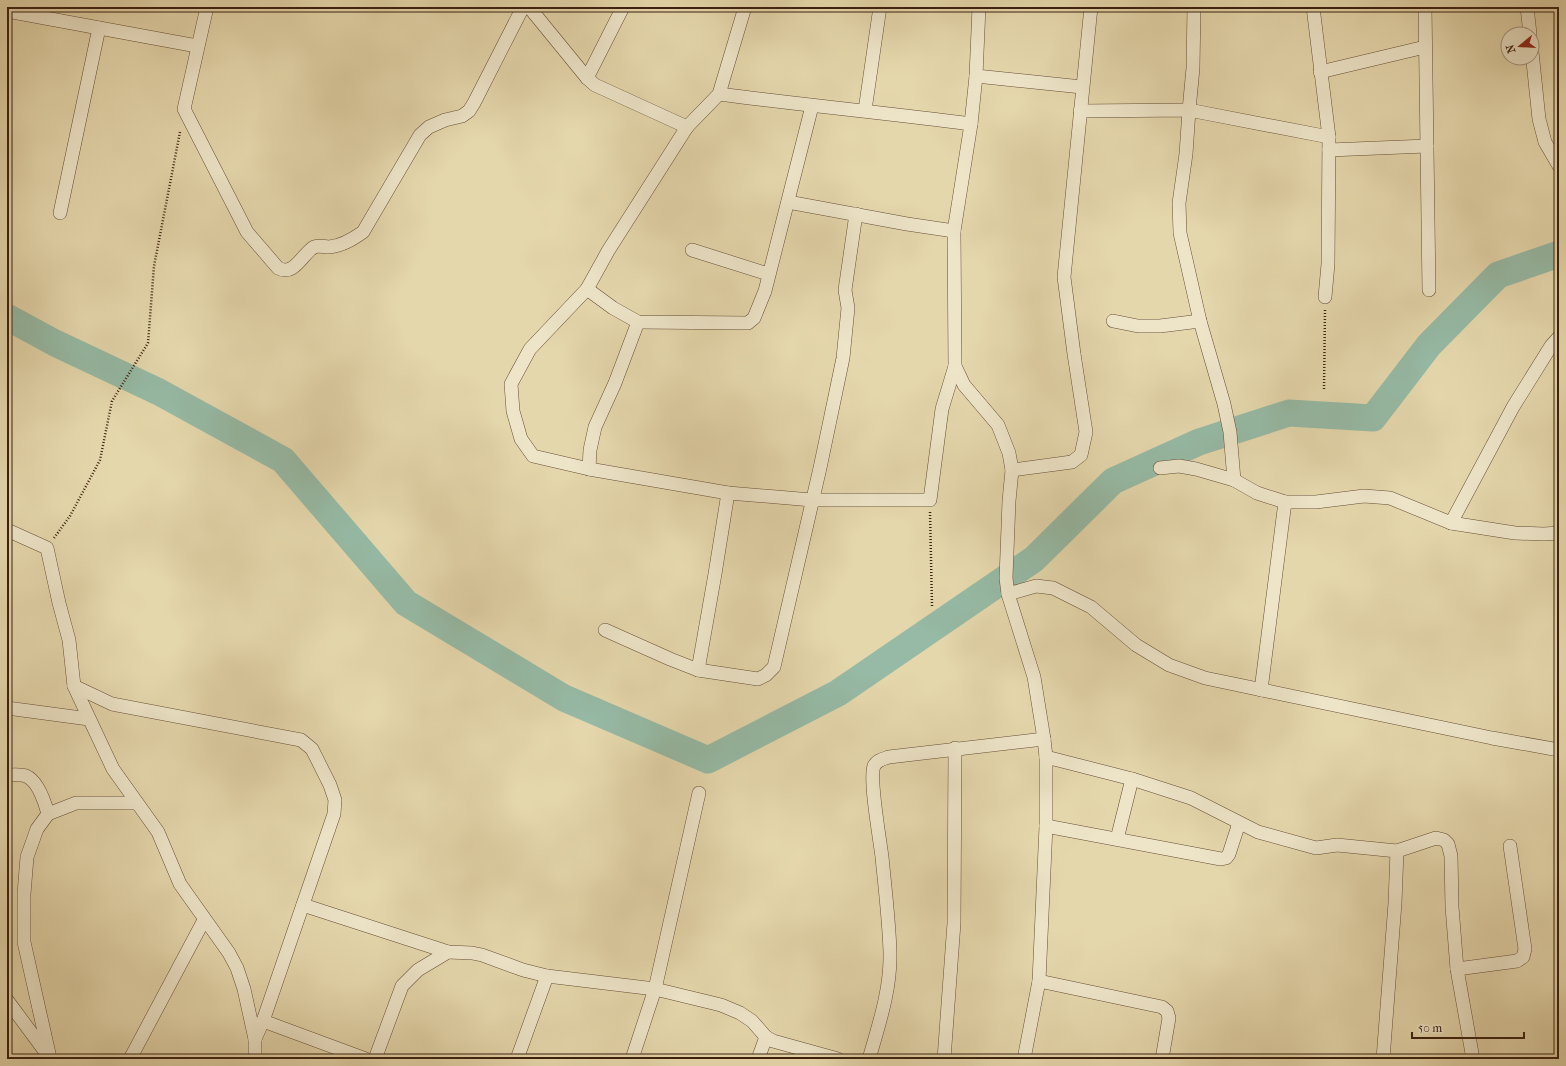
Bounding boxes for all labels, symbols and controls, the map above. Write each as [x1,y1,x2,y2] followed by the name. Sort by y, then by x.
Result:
[1500,26,1540,66] north arrow
[1503,42,1518,55] text: N
[1412,1014,1524,1040] scale bar
[1418,1021,1442,1035] text: 50 m

